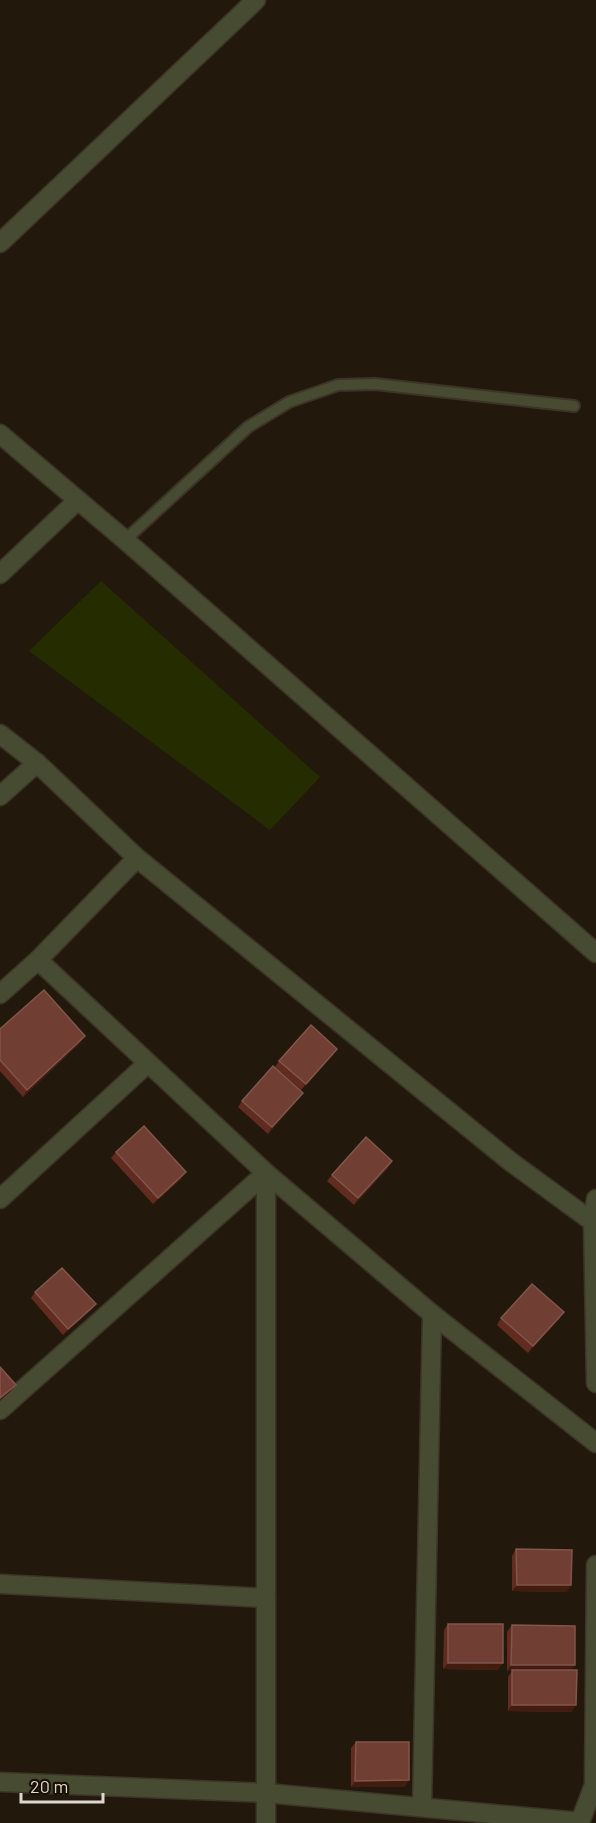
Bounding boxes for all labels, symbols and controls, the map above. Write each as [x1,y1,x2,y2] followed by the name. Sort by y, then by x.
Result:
[21,1766,104,1804] scale bar
[30,1775,68,1797] text: 20 m

